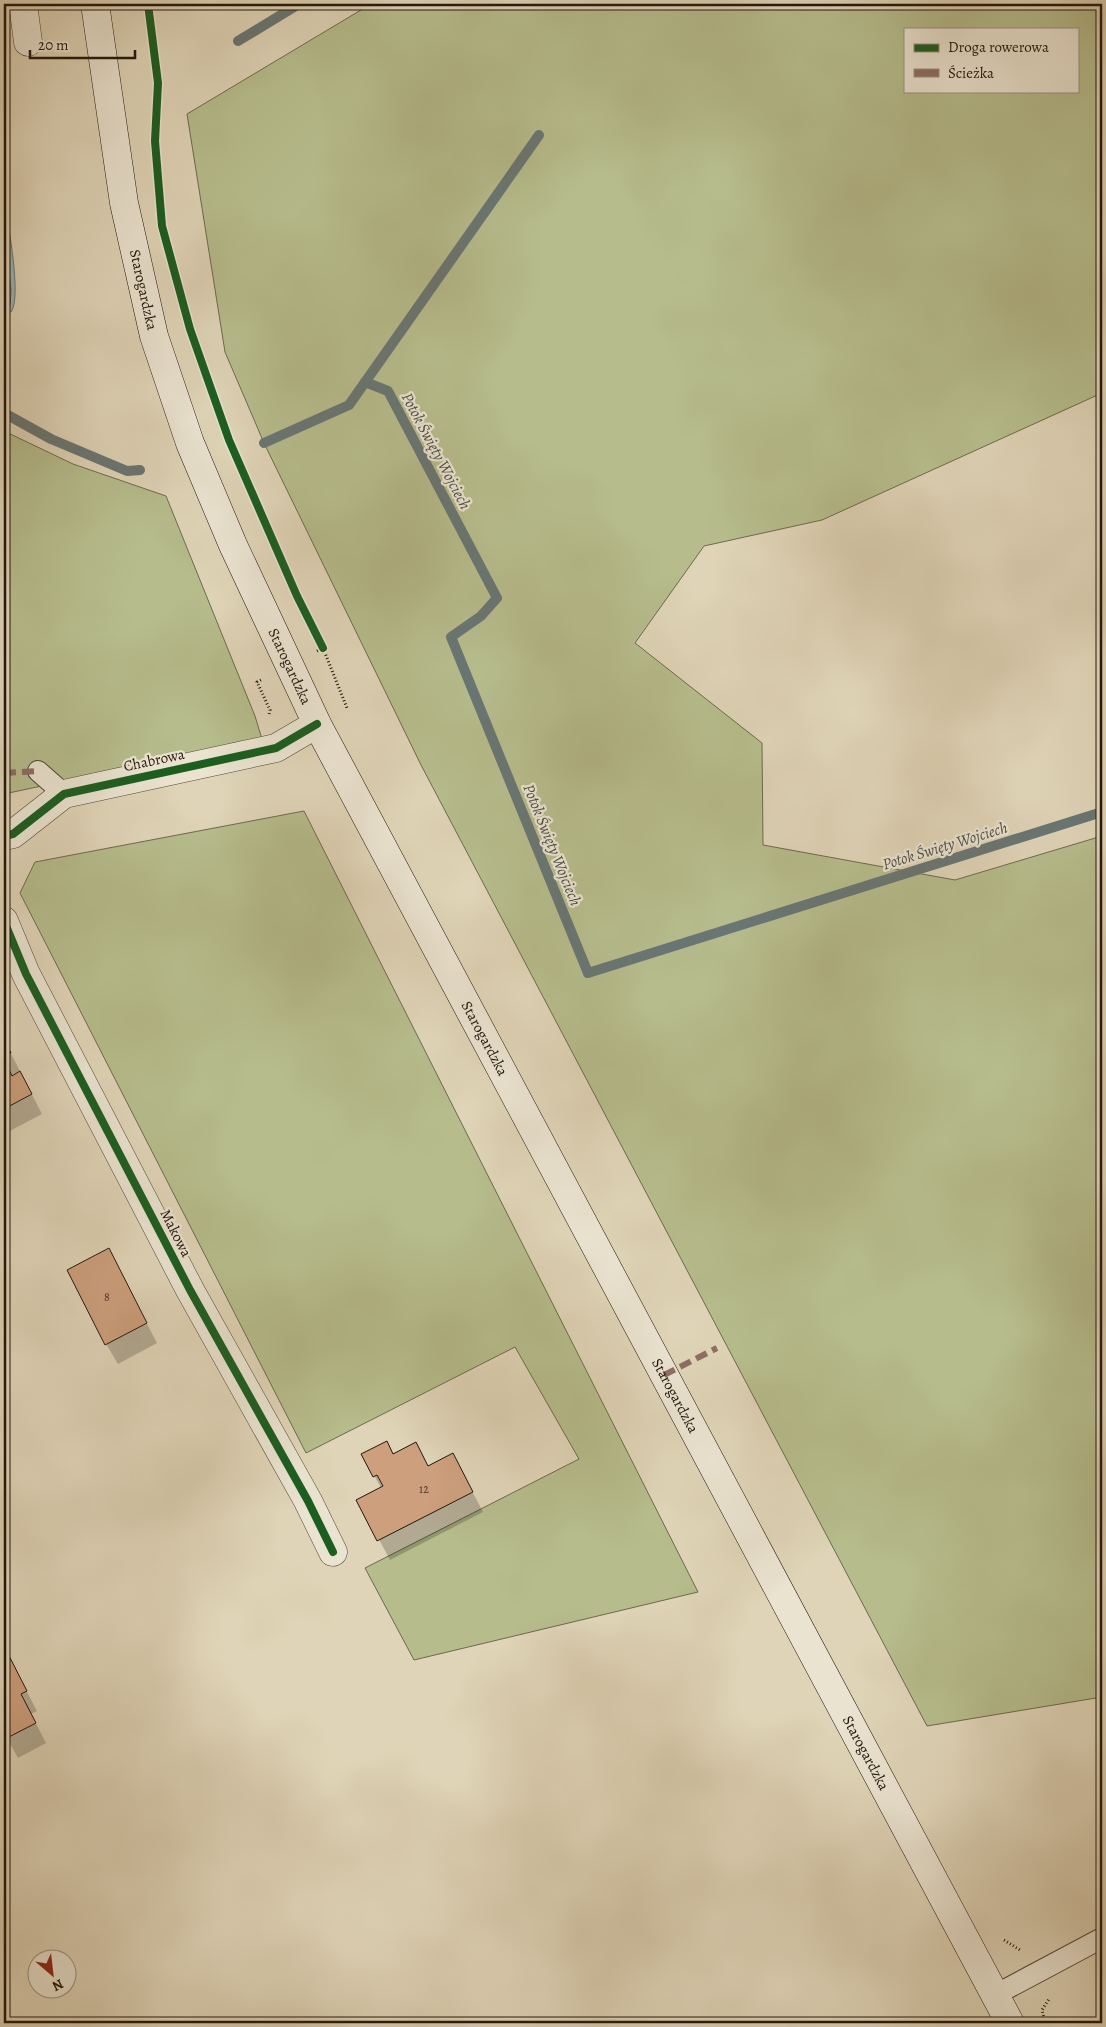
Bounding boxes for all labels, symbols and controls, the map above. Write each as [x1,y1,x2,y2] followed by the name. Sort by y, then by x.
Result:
[30,28,135,60] scale bar
[904,28,1078,92] legend
[38,35,69,55] text: 20 m
[948,37,1049,57] text: Droga rowerowa
[948,63,994,83] text: Ścieżka
[125,247,162,332] street label: Starogardzka
[396,389,476,514] water label: Potok Święty Wojciech
[263,625,316,708] street label: Starogardzka
[122,744,186,776] street label: Chabrowa
[518,781,587,909] water label: Potok Święty Wojciech
[880,816,1010,875] water label: Potok Święty Wojciech
[457,997,513,1079] street label: Starogardzka
[155,1206,197,1260] street label: Makowa
[104,1289,110,1305] house number: 8
[647,1355,703,1437] street label: Starogardzka
[419,1481,429,1497] house number: 12
[838,1712,894,1794] street label: Starogardzka
[28,1950,78,2000] north arrow
[49,1974,67,1996] text: N

